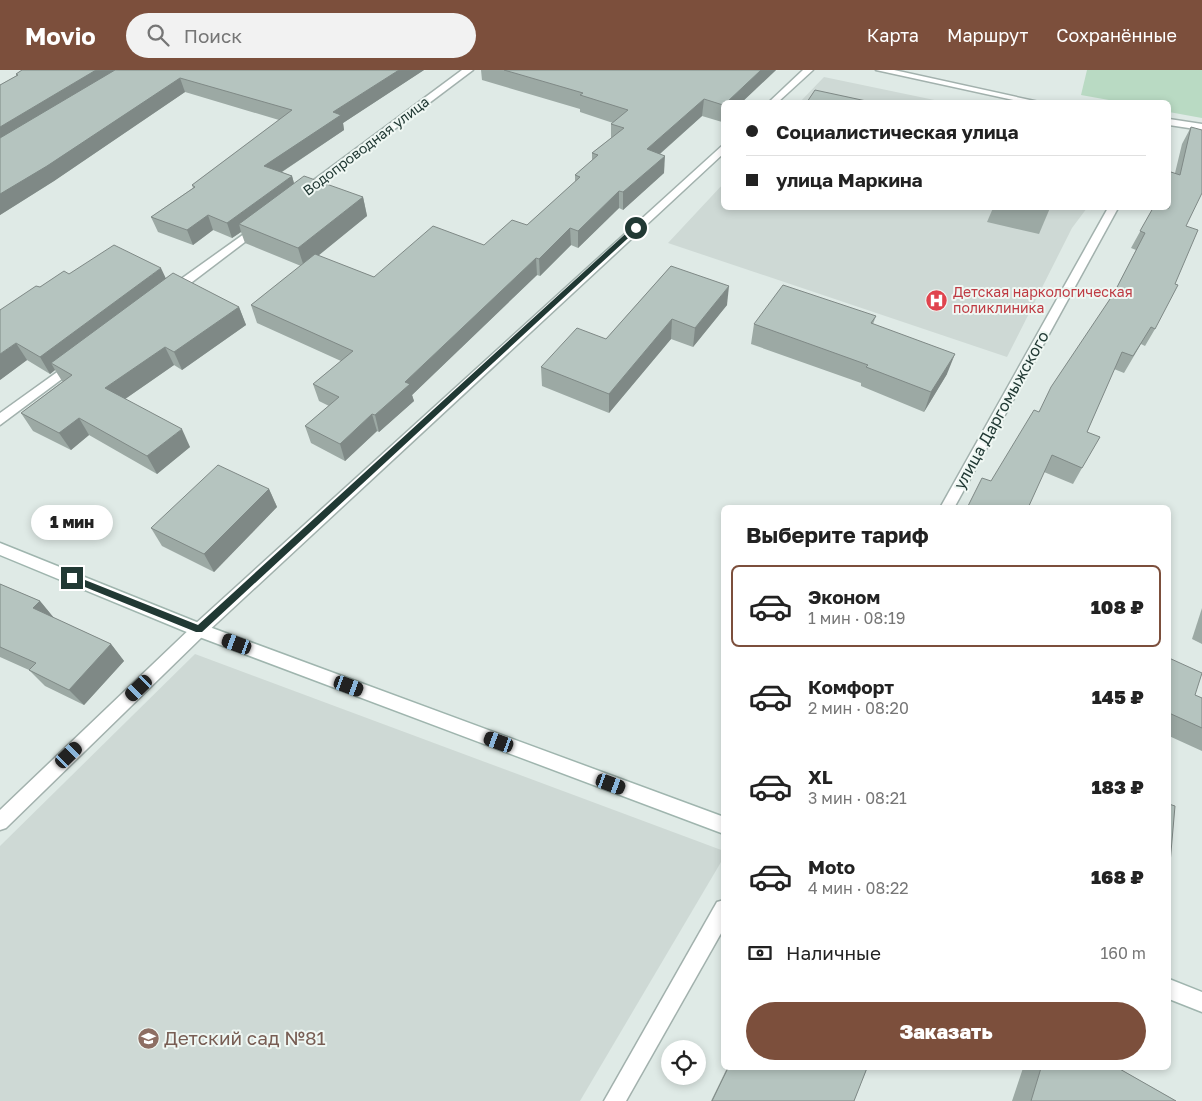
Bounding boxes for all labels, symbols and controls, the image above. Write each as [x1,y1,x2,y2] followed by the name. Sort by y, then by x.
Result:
[126,13,476,58] search box
[25,21,96,50] text: Movio
[144,21,172,49] icon: search
[184,24,242,47] text: Поиск
[867,24,919,46] text: Карта
[947,24,1028,46] text: Маршрут
[1056,24,1177,46] text: Сохранённые
[299,93,432,199] street label: Водопроводная улица
[776,120,1019,143] text: Социалистическая улица
[776,168,923,191] text: улица Маркина
[625,217,647,239] route start
[953,283,1133,316] place label: Детская наркологическая поликлиника
[925,288,949,312] hospital icon: Детская наркологическая поликлиника
[949,327,1053,493] street label: улица Даргомыжского
[31,506,113,540] callout: 1 мин
[50,512,94,532] text: 1 мин
[746,521,929,548] text: Выберите тариф
[61,567,83,589] route end
[748,584,793,629] icon: car
[808,585,880,608] text: Эконом
[1091,595,1144,618] text: 108 ₽
[808,608,906,628] text: 1 мин · 08:19
[220,632,253,656] car
[122,672,155,704] car
[332,674,365,698] car
[748,674,793,719] icon: car
[808,675,894,698] text: Комфорт
[1092,685,1144,708] text: 145 ₽
[808,698,909,718] text: 2 мин · 08:20
[482,730,515,754] car
[52,739,85,771] car
[748,764,793,809] icon: car
[808,765,833,788] text: XL
[594,772,627,796] car
[1091,775,1144,798] text: 183 ₽
[808,788,907,808] text: 3 мин · 08:21
[748,854,793,899] icon: car
[808,855,855,878] text: Moto
[1091,865,1144,888] text: 168 ₽
[808,878,909,898] text: 4 мин · 08:22
[746,939,774,967] icon: cash
[786,941,881,964] text: Наличные
[1100,943,1146,963] text: 160 m
[746,1002,1146,1060] button: Заказать
[136,1026,160,1050] school or university icon: Детский сад №81
[164,1026,326,1049] place label: Детский сад №81
[661,1040,706,1085] map controls
[661,1040,706,1085] button: locate

